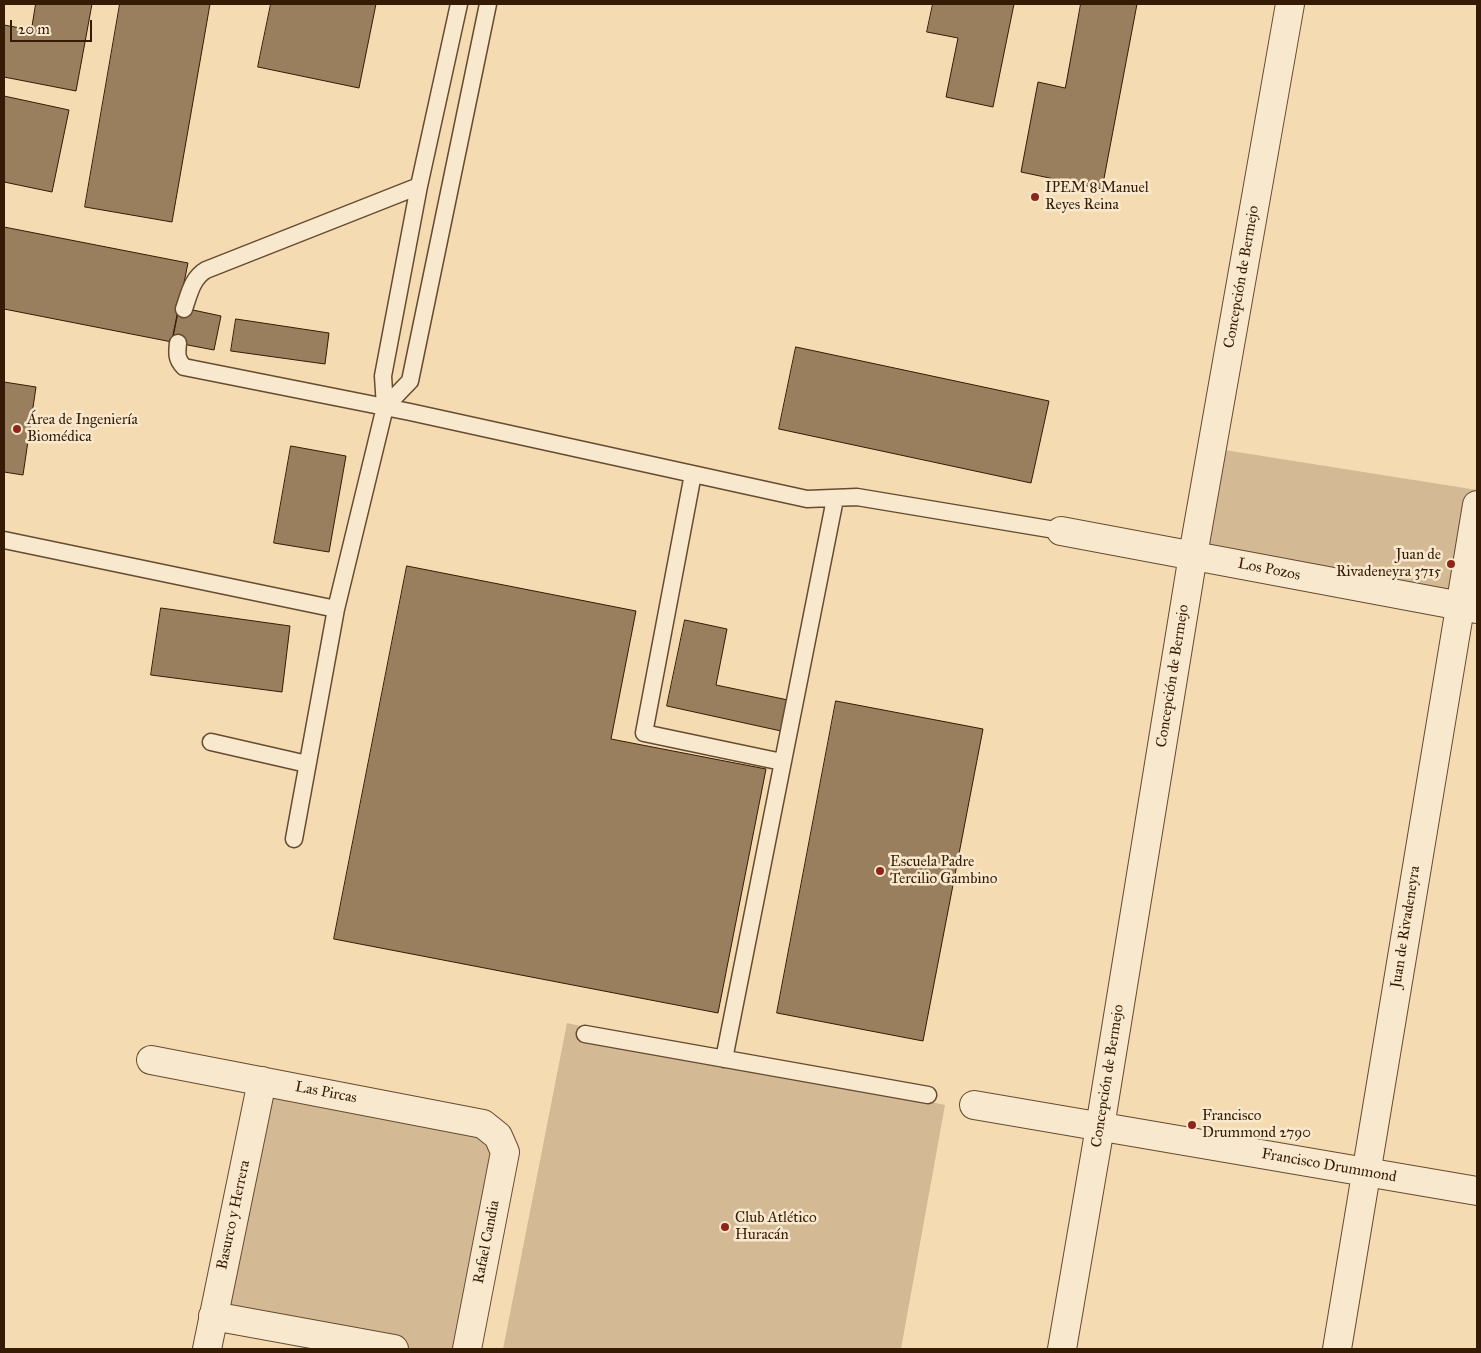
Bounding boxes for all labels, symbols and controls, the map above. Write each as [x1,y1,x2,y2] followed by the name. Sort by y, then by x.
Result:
[12,10,95,42] scale bar
[18,20,50,38] text: 20 m
[1045,179,1149,214] place label: IPEM 8 Manuel Reyes Reina
[1029,191,1041,203] marker: IPEM 8 Manuel Reyes Reina
[1221,204,1263,350] street label: Concepción de Bermejo
[27,411,138,446] place label: Área de Ingeniería Biomédica
[11,423,23,435] marker: Área de Ingeniería Biomédica
[1336,546,1441,581] place label: Juan de Rivadeneyra 3715
[1236,555,1302,585] street label: Los Pozos
[1445,558,1457,570] marker: Juan de Rivadeneyra 3715
[1153,603,1193,749] street label: Concepción de Bermejo
[890,853,997,888] place label: Escuela Padre Tercilio Gambino
[874,865,886,877] marker: Escuela Padre Tercilio Gambino
[1387,865,1425,989] street label: Juan de Rivadeneyra
[1088,1003,1128,1149] street label: Concepción de Bermejo
[294,1078,358,1108] street label: Las Pircas
[1202,1107,1311,1142] place label: Francisco Drummond 2790
[1186,1119,1198,1131] marker: Francisco Drummond 2790
[1260,1145,1398,1187] street label: Francisco Drummond
[214,1159,254,1271] street label: Basurco y Herrera
[470,1199,504,1285] street label: Rafael Candia
[735,1209,817,1244] place label: Club Atlético Huracán
[719,1221,731,1233] marker: Club Atlético Huracán

